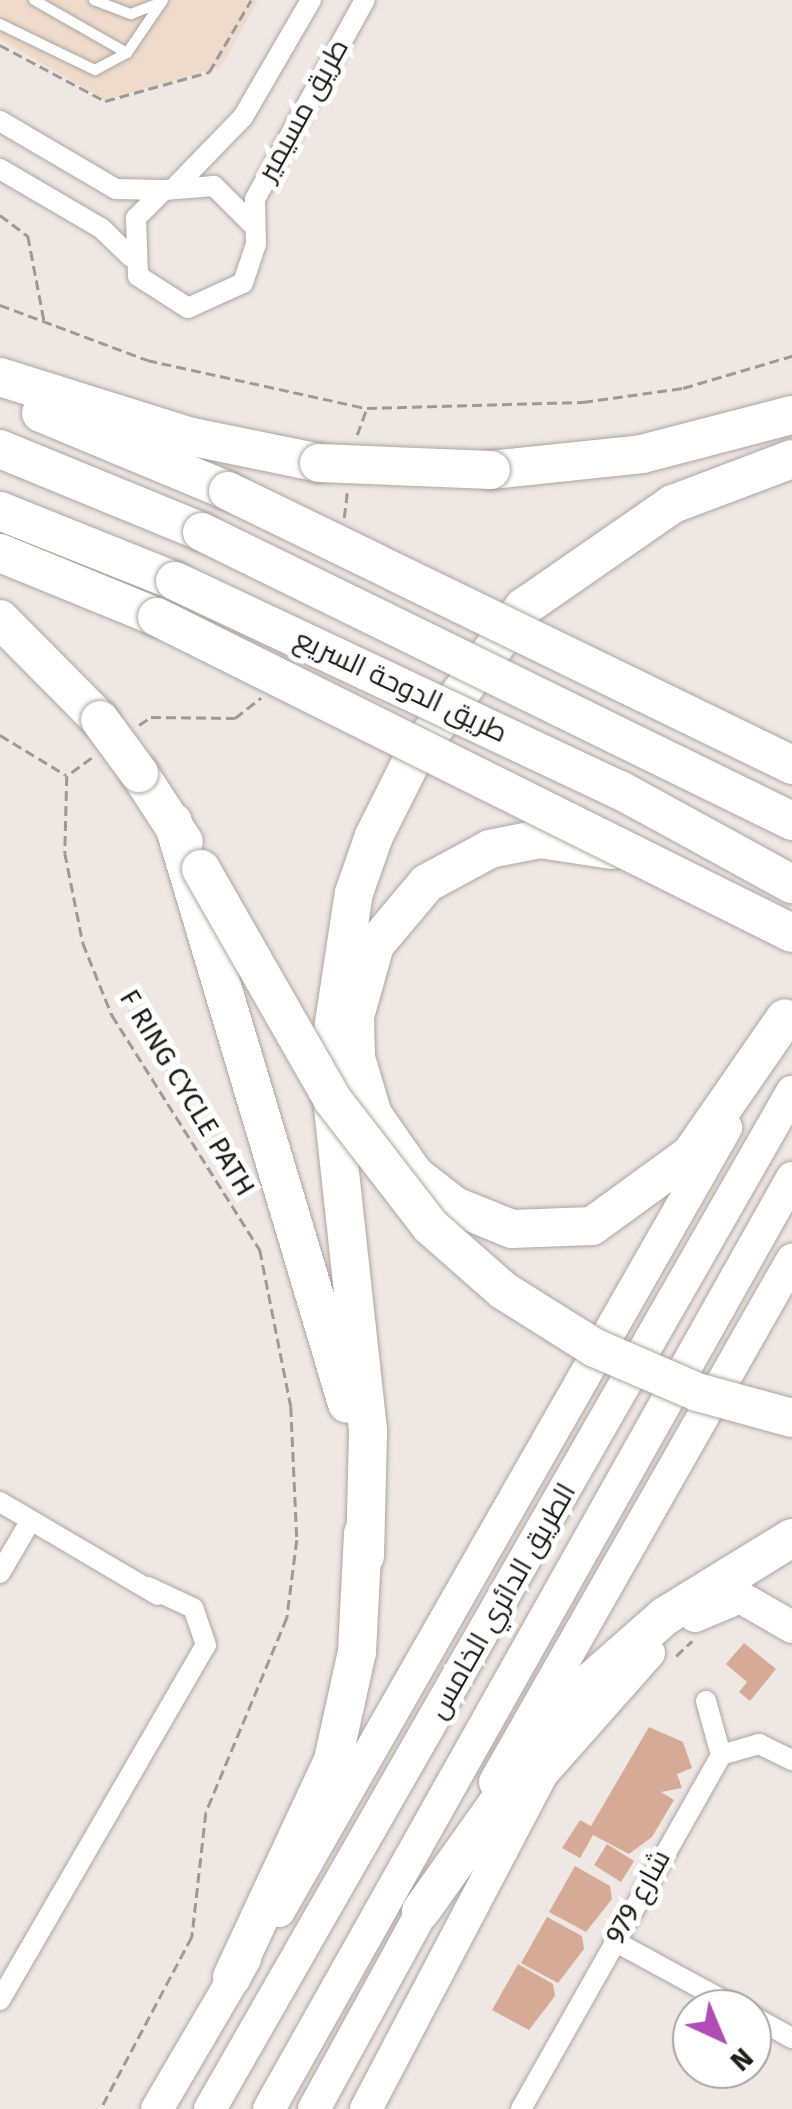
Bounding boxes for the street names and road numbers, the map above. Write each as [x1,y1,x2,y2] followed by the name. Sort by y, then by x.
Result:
[250,33,356,187] street label: طريق مسيمير
[289,622,513,750] street label: طريق الدوحة السريع
[112,984,262,1202] street label: F RING CYCLE PATH
[421,1477,583,1725] street label: الطريق الدائري الخامس
[598,1844,678,1950] street label: شارع 979

